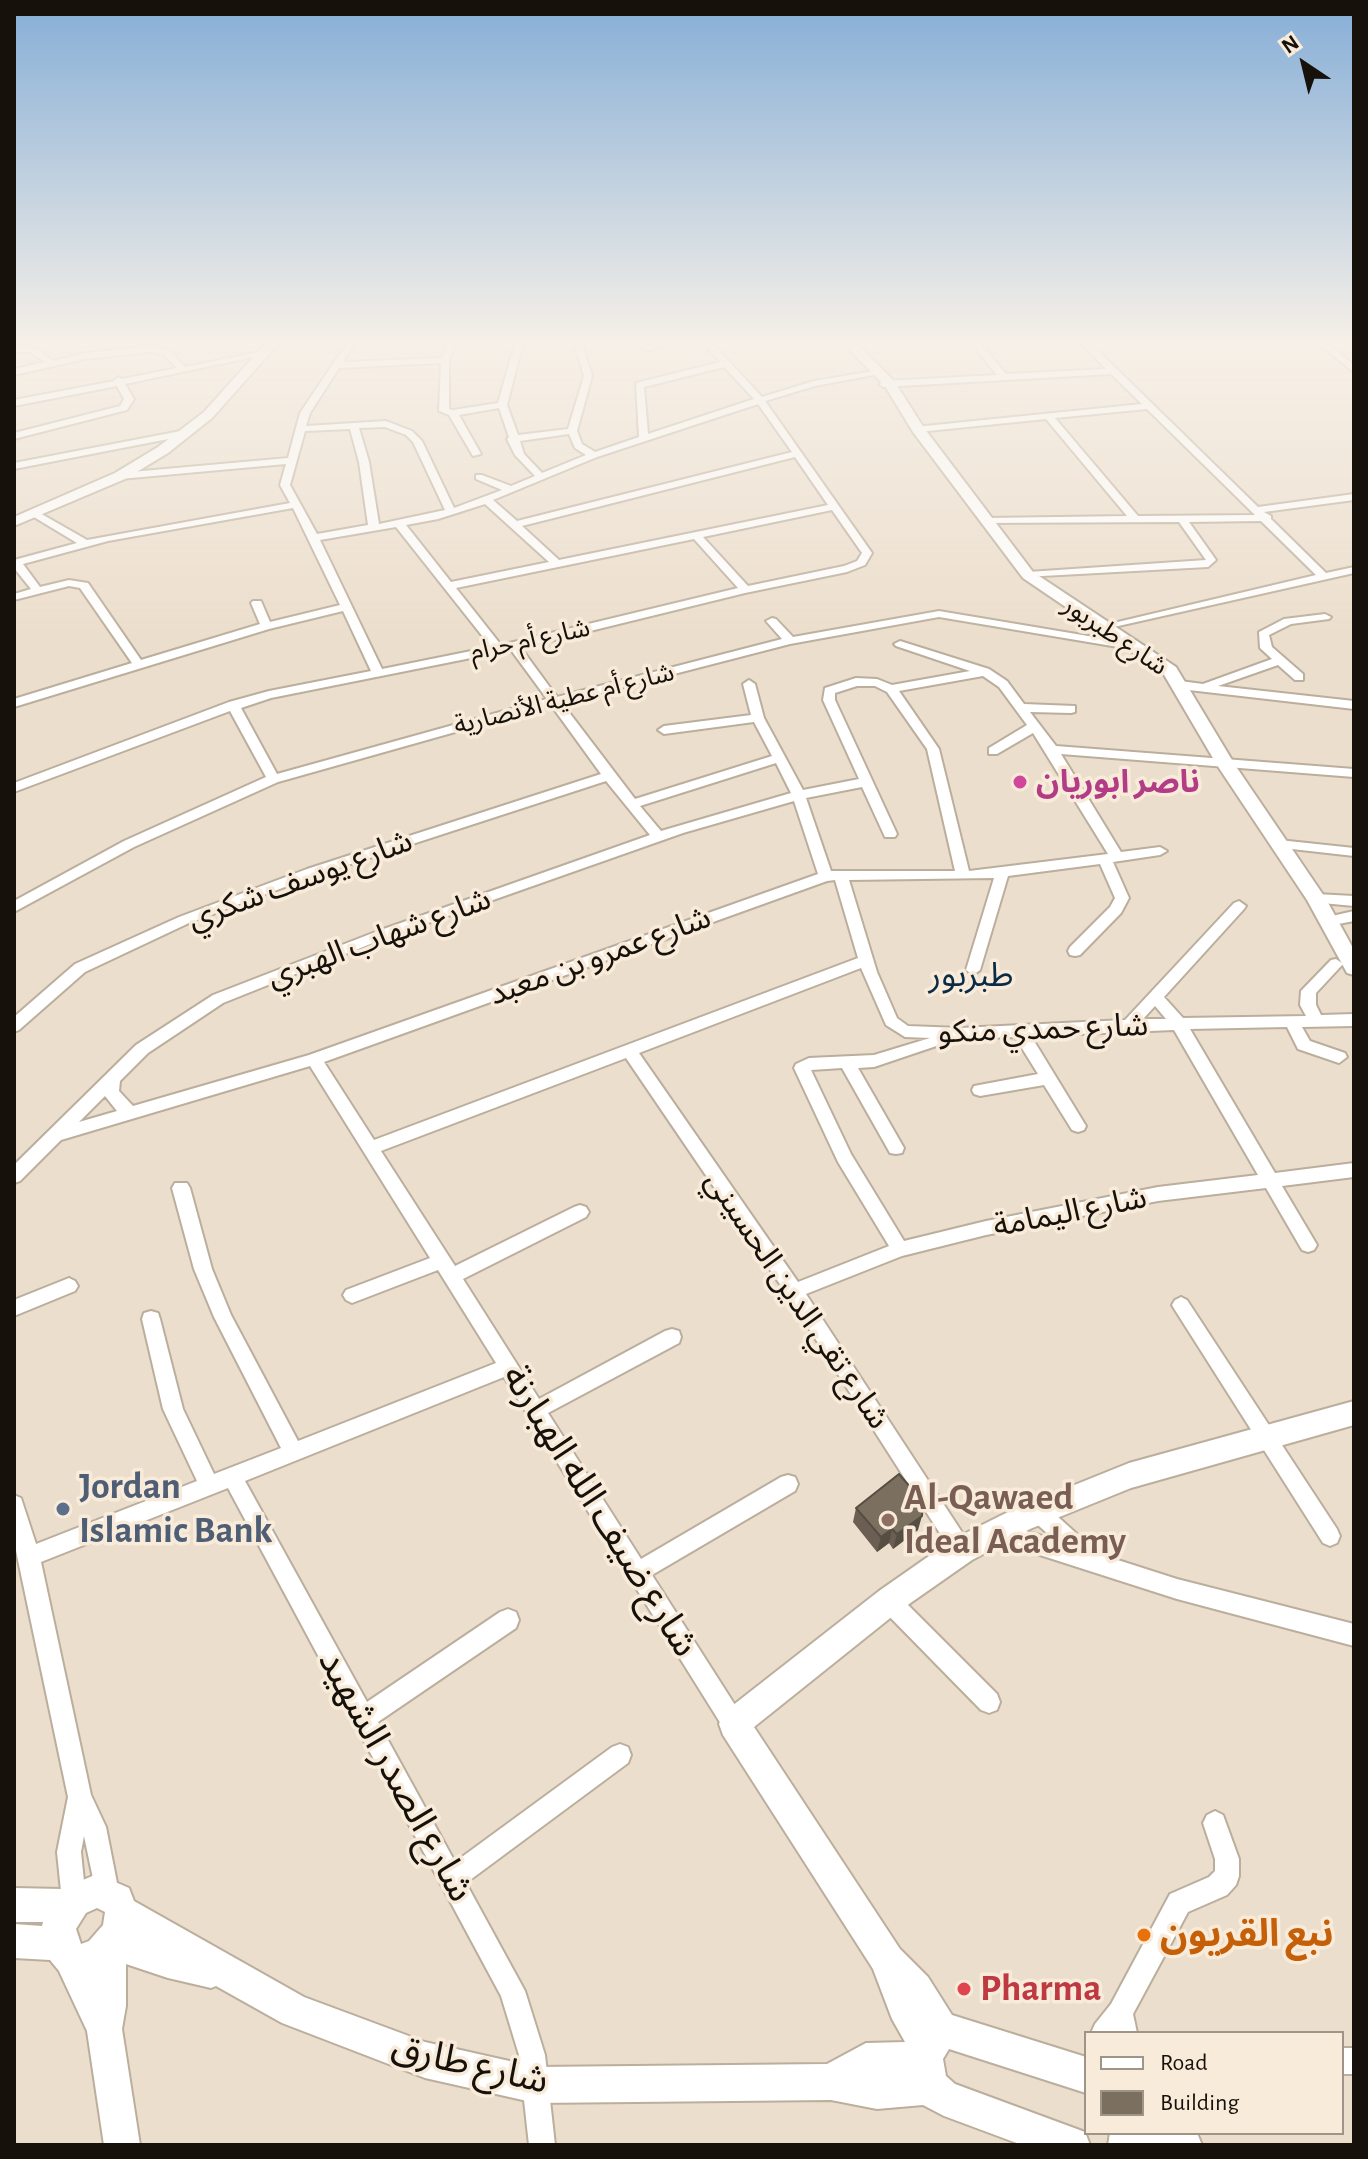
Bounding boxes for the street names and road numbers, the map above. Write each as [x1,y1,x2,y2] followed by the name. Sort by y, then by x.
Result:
[1057,590,1173,682] street label: شارع طبربور
[467,612,593,668] street label: شارع أم حرام
[451,657,677,741] street label: شارع أم عطية الأنصارية
[182,822,418,938] street label: شارع يوسف شكري
[262,880,496,996] street label: شارع شهاب الهبري
[484,898,716,1014] street label: شارع عمرو بن معبد
[937,1006,1149,1052] street label: شارع حمدي منكو
[696,1164,898,1436] street label: شارع تقي الدين الحسيني
[990,1178,1150,1246] street label: شارع اليمامة
[492,1357,708,1665] street label: شارع ضيف الله الهبارنة
[308,1642,484,1910] street label: شارع الصدر الشهيد
[387,2024,553,2104] street label: شارع طارق

